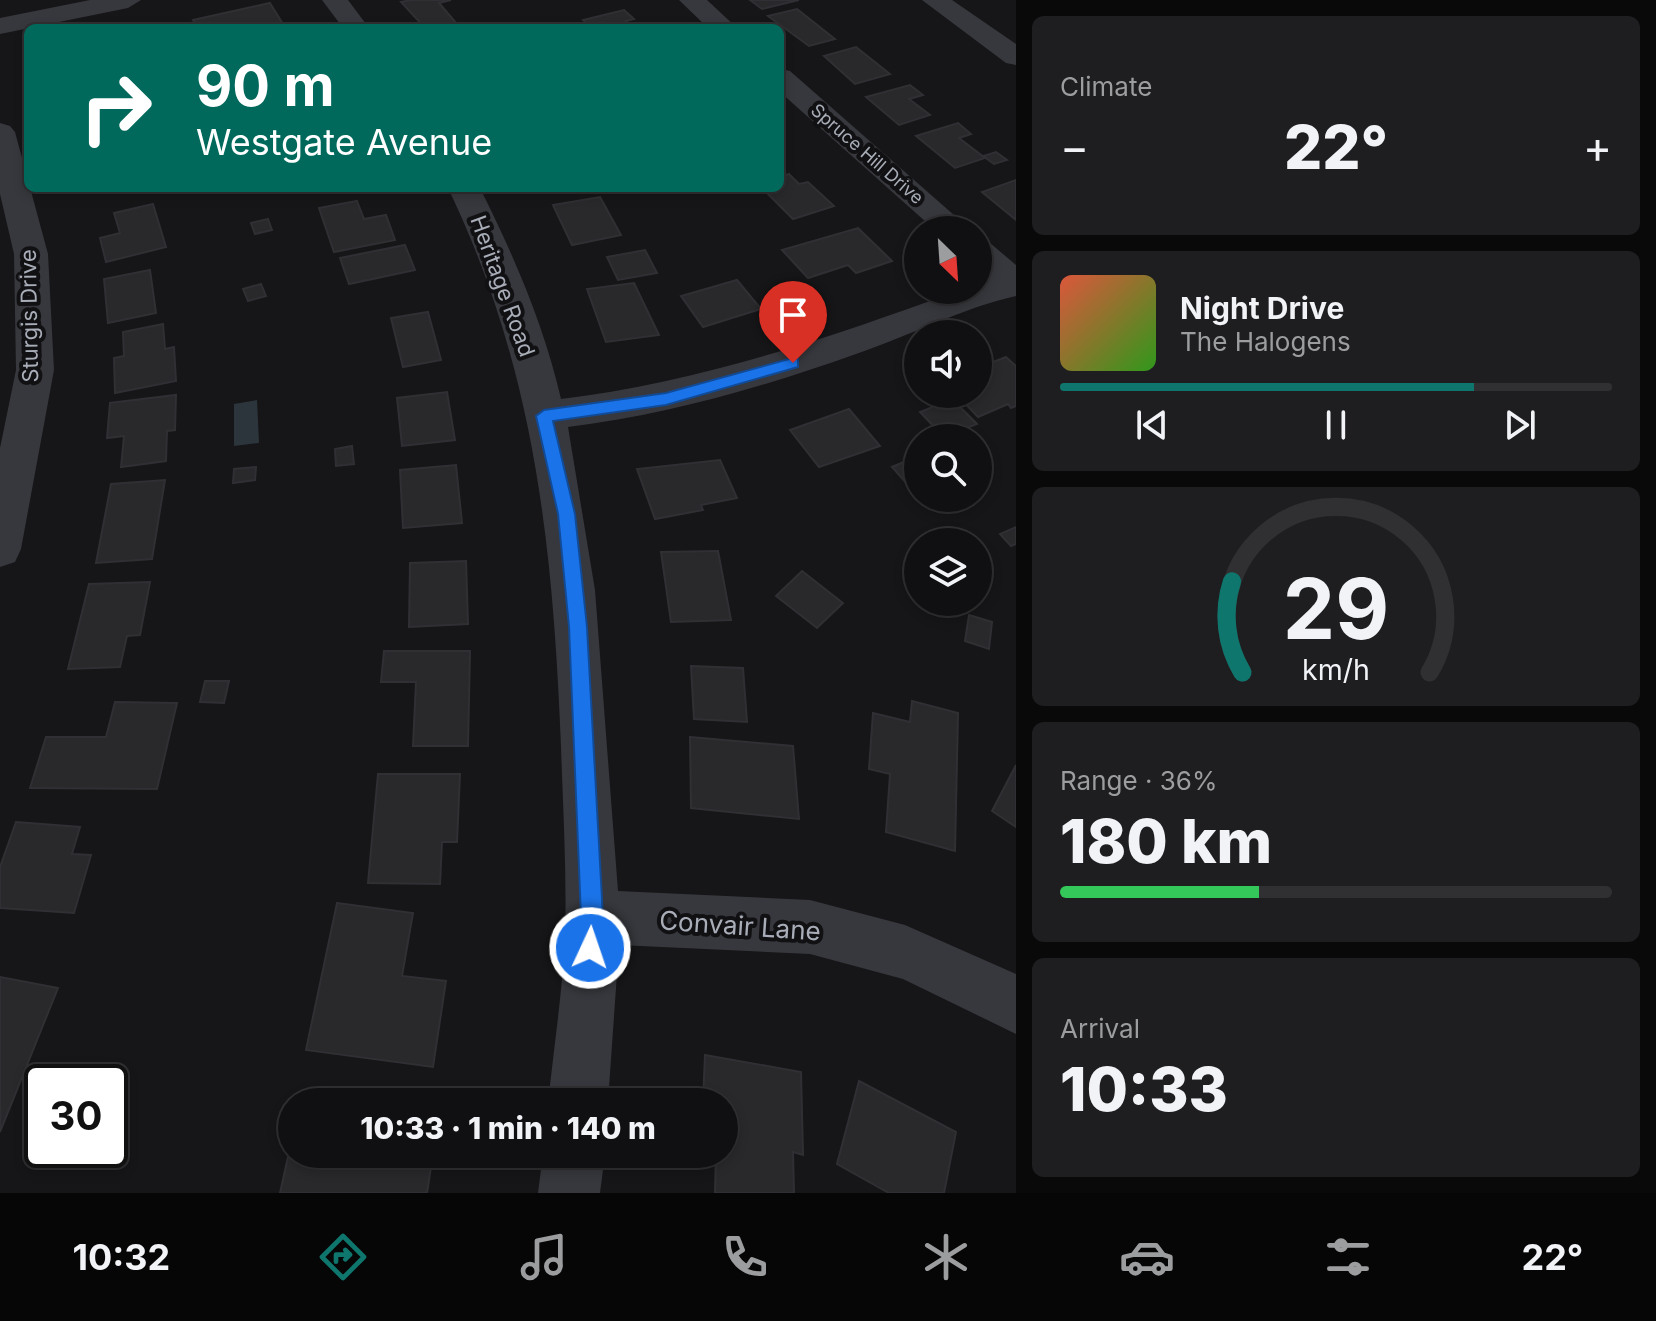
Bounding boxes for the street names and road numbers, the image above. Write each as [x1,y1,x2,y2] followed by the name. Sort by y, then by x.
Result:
[807,99,928,208] street label: Spruce Hill Drive
[465,212,541,360] street label: Heritage Road
[15,249,43,383] street label: Sturgis Drive
[658,904,822,947] street label: Convair Lane

